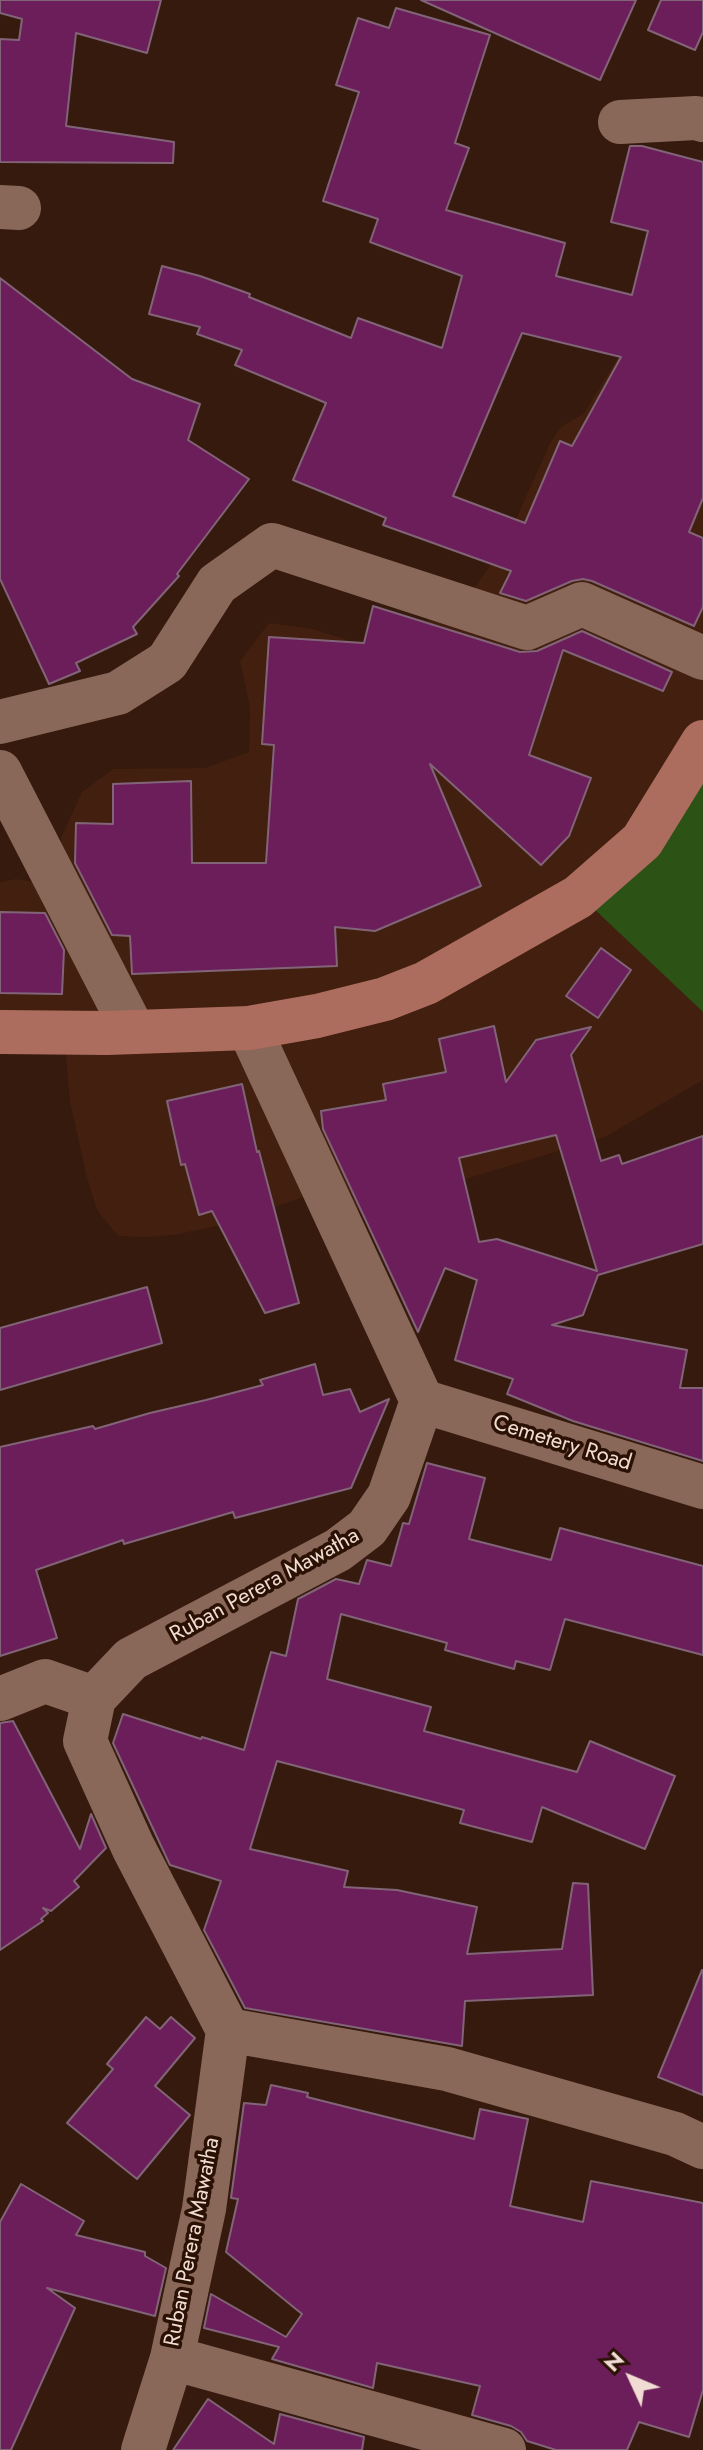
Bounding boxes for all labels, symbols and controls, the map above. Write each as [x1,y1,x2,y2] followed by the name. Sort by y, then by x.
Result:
[490,1410,634,1478] street label: Cemetery Road
[166,1523,364,1649] street label: Ruban Perera Mawatha
[160,2135,226,2349] street label: Ruban Perera Mawatha
[591,2338,671,2418] north arrow
[596,2344,631,2379] text: N

